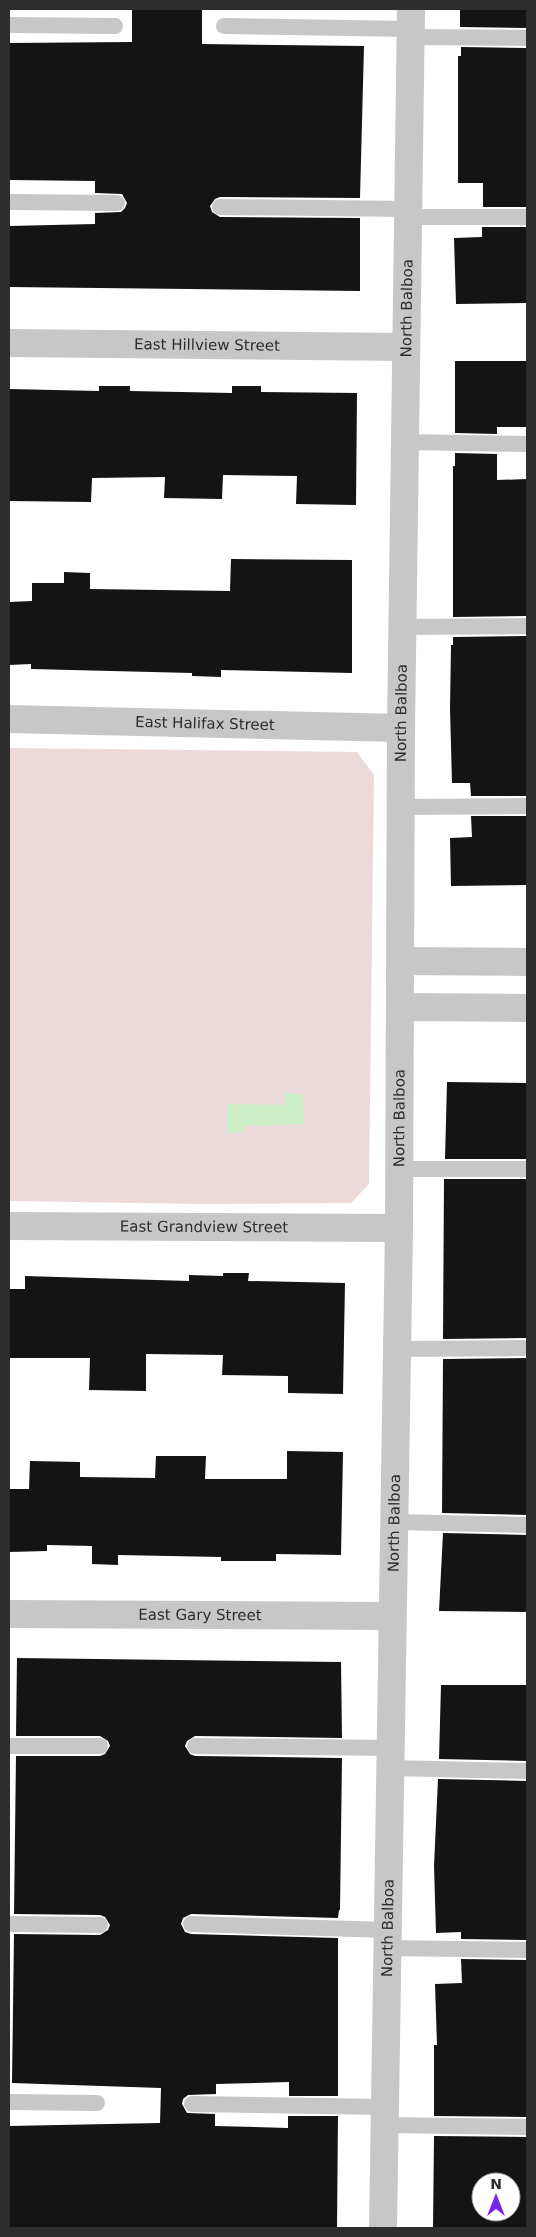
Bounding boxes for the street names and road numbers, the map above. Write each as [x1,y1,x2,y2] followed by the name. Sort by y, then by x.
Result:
[397,259,417,357] street label: North Balboa
[134,335,280,355] street label: East Hillview Street
[392,664,411,762] street label: North Balboa
[135,713,275,734] street label: East Halifax Street
[390,1069,409,1167] street label: North Balboa
[120,1218,288,1236] street label: East Grandview Street
[384,1474,404,1572] street label: North Balboa
[138,1606,262,1624] street label: East Gary Street
[378,1879,398,1977] street label: North Balboa

